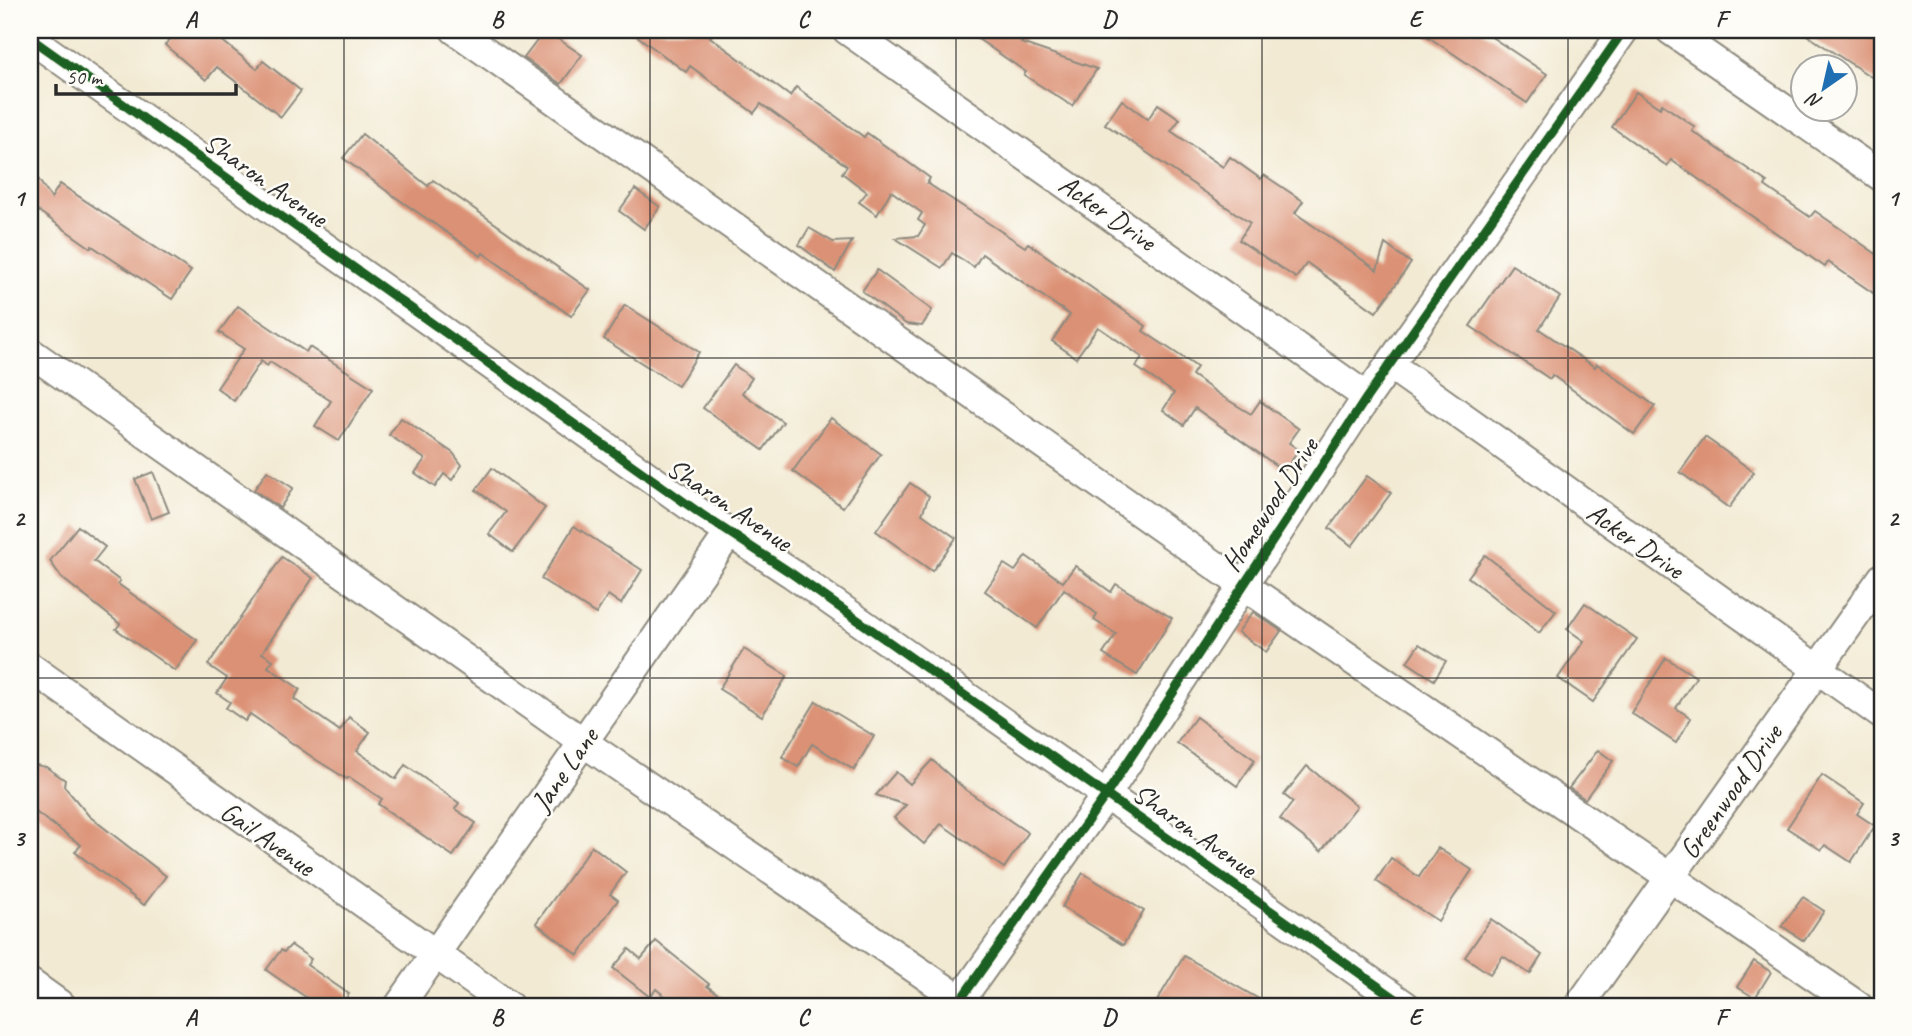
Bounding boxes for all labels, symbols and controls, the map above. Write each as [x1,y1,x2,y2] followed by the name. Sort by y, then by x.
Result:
[185,5,199,34] text: A
[491,5,505,34] text: B
[798,5,812,34] text: C
[1102,5,1118,34] text: D
[1409,5,1425,34] text: E
[1716,5,1732,34] text: F
[56,52,236,96] scale bar
[1790,52,1860,122] north arrow
[66,64,104,90] text: 50 m
[1801,86,1827,115] text: N
[197,124,336,236] street label: Sharon Avenue
[1052,166,1164,259] street label: Acker Drive
[14,184,27,213] text: 1
[1888,184,1901,213] text: 1
[1213,429,1327,578] street label: Homewood Drive
[661,450,800,560] street label: Sharon Avenue
[1580,494,1692,587] street label: Acker Drive
[14,504,27,533] text: 2
[1888,504,1901,533] text: 2
[1671,716,1791,865] street label: Greenwood Drive
[522,719,607,820] street label: Jane Lane
[1126,775,1265,887] street label: Sharon Avenue
[214,793,323,885] street label: Gail Avenue
[14,824,27,853] text: 3
[1888,824,1901,853] text: 3
[185,1003,199,1032] text: A
[491,1003,505,1032] text: B
[798,1003,812,1032] text: C
[1102,1003,1118,1032] text: D
[1409,1003,1425,1032] text: E
[1716,1003,1732,1032] text: F

